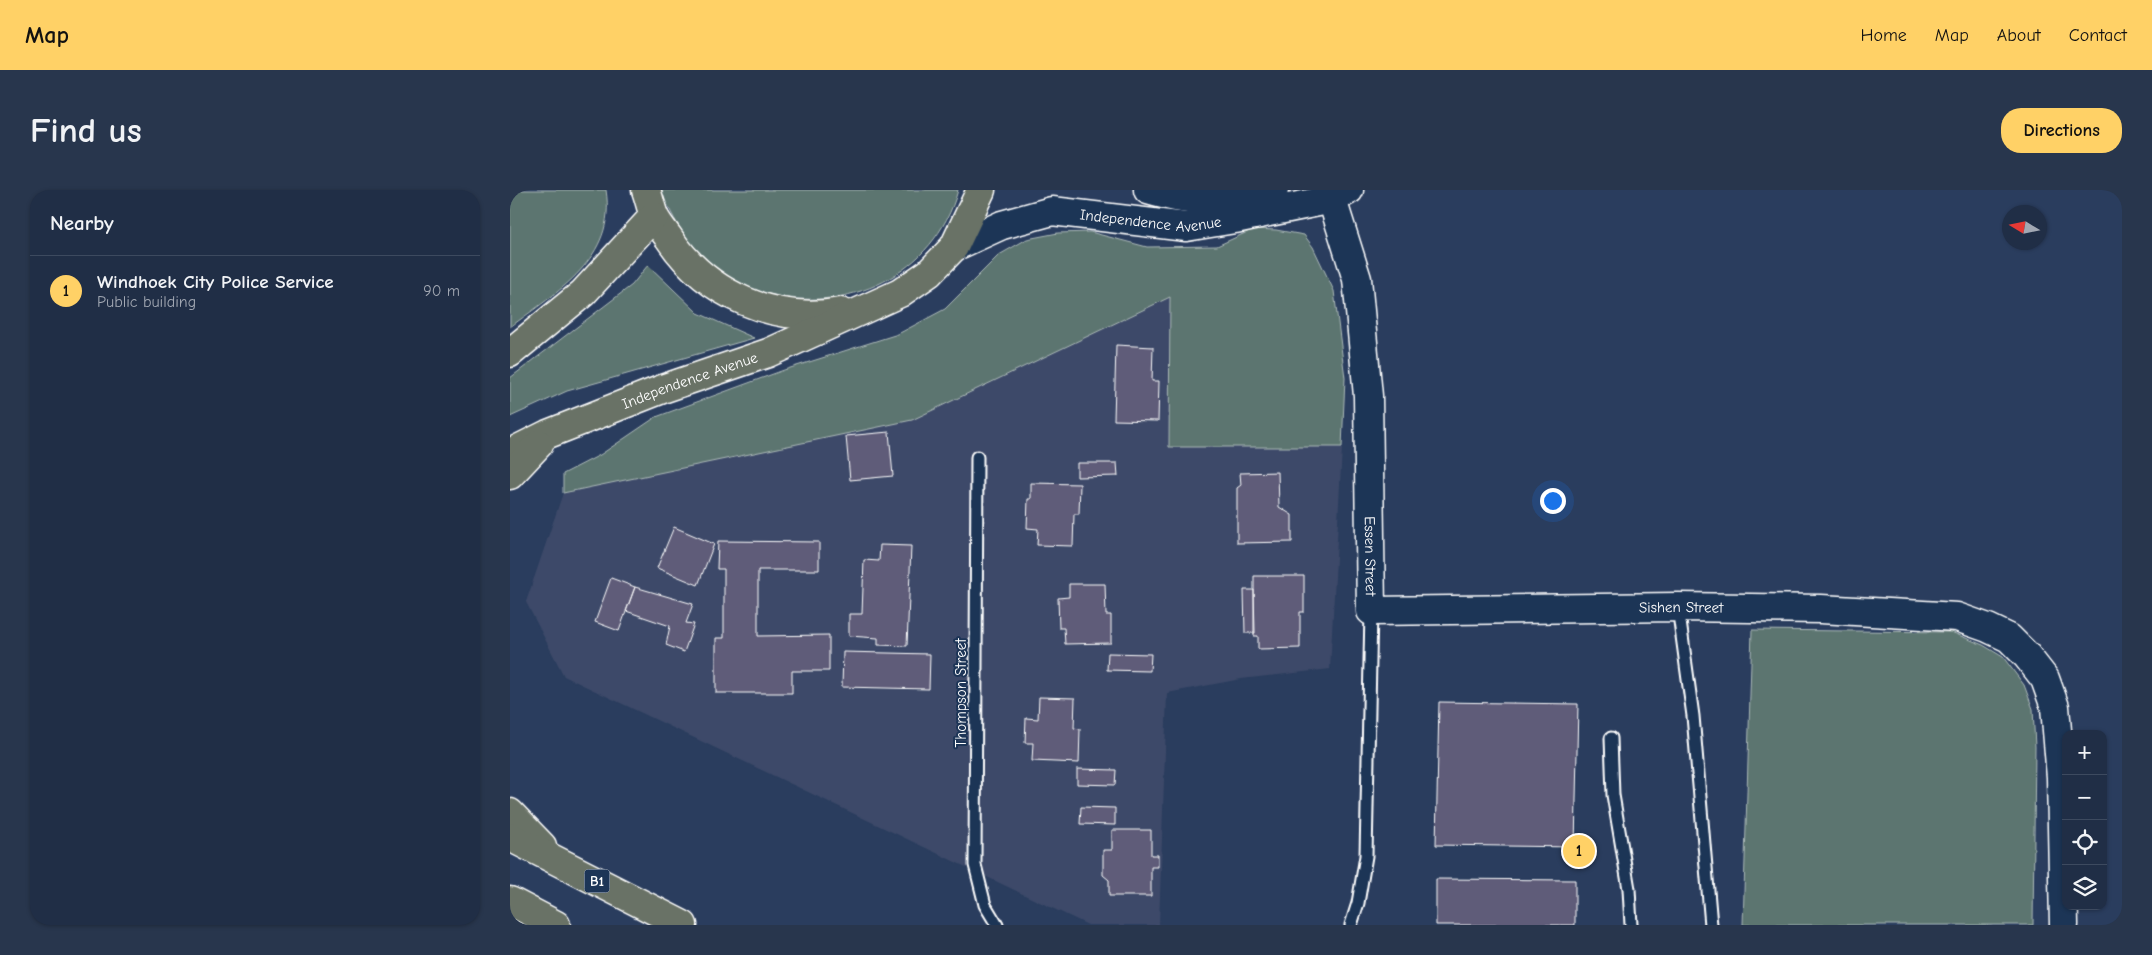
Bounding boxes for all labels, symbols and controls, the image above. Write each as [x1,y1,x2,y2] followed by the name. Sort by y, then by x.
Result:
[25,21,69,49] text: Map
[1860,25,1907,46] text: Home
[1935,25,1969,46] text: Map
[1997,25,2041,46] text: About
[2069,25,2127,46] text: Contact
[2001,108,2122,153] button: Directions
[30,110,142,151] text: Find us
[1079,205,1223,236] street label: Independence Avenue
[2002,205,2047,250] north arrow
[50,211,114,235] text: Nearby
[97,271,334,293] text: Windhoek City Police Service
[63,282,69,300] text: 1
[423,282,460,300] text: 90 m
[97,293,196,311] text: Public building
[619,348,760,413] street label: Independence Avenue
[1540,488,1566,514] your location
[1361,516,1380,597] street label: Essen Street
[1639,598,1724,617] street label: Sishen Street
[952,638,970,748] street label: Thompson Street
[2062,730,2107,910] map controls
[2062,730,2107,775] button: +
[2062,775,2107,820] button: −
[2062,820,2107,865] button: locate
[1563,832,1595,870] pin: 1
[2062,865,2107,910] button: layers
[584,869,610,892] road number: B1

